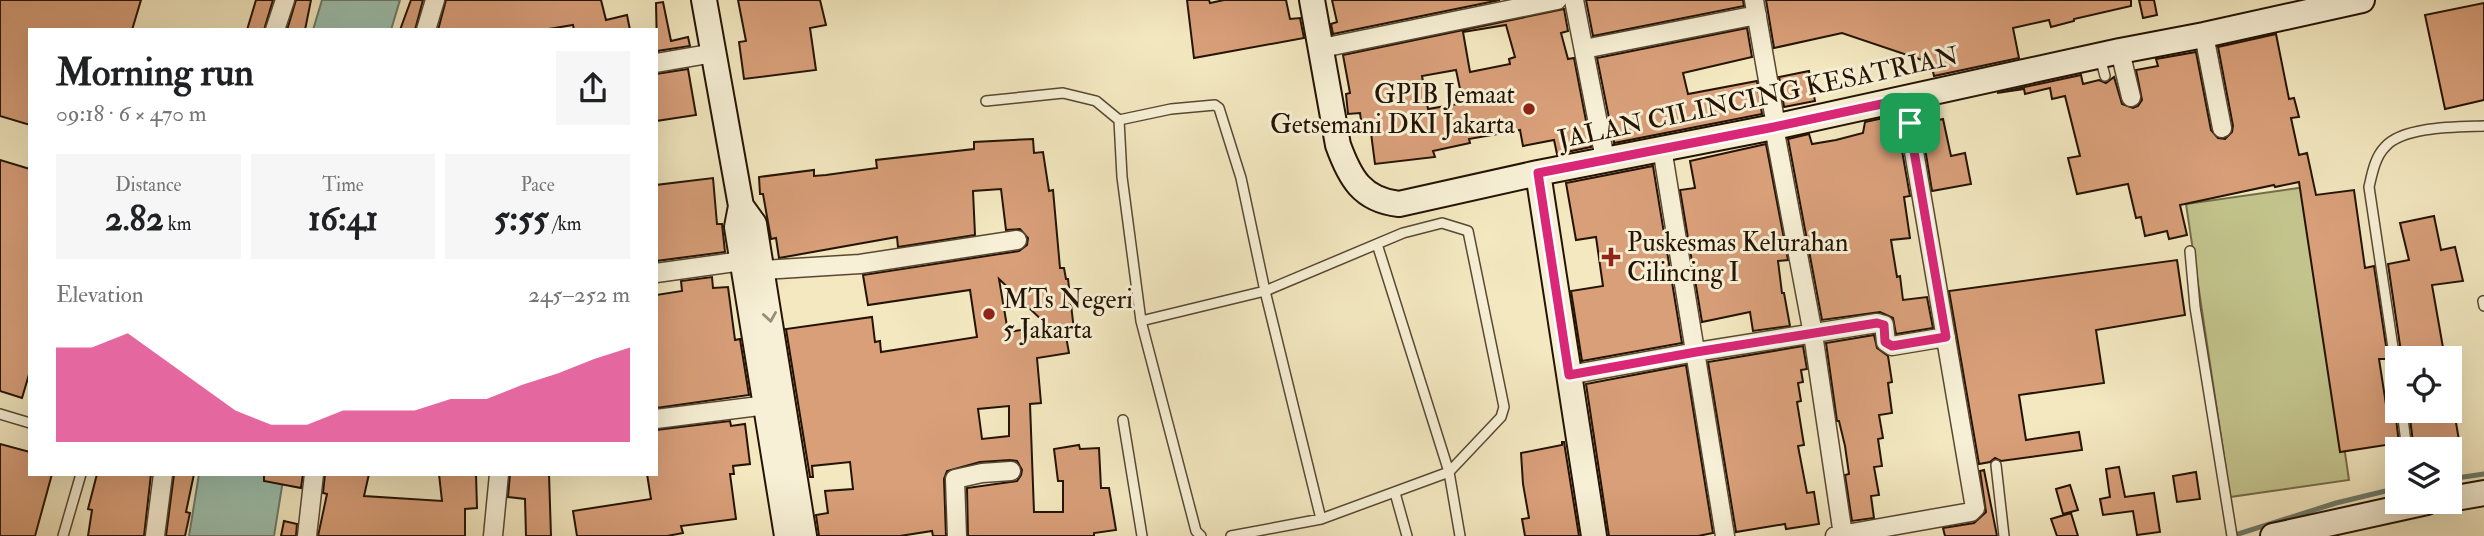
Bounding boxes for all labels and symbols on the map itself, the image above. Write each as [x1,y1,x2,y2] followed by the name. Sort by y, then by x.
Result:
[1554,40,1962,156] street label: JALAN CILINCING KESATRIAN
[1270,79,1515,141] place label: GPIB Jemaat Getsemani DKI Jakarta
[1880,93,1940,153] pin
[1521,101,1537,117] marker: GPIB Jemaat Getsemani DKI Jakarta
[1627,227,1848,289] place label: Puskesmas Kelurahan Cilincing I
[1601,247,1621,267] marker: Puskesmas Kelurahan Cilincing I
[1003,284,1133,346] place label: MTs Negeri 5 Jakarta
[981,306,997,322] marker: MTs Negeri 5 Jakarta
[762,311,777,323] one-way arrow

